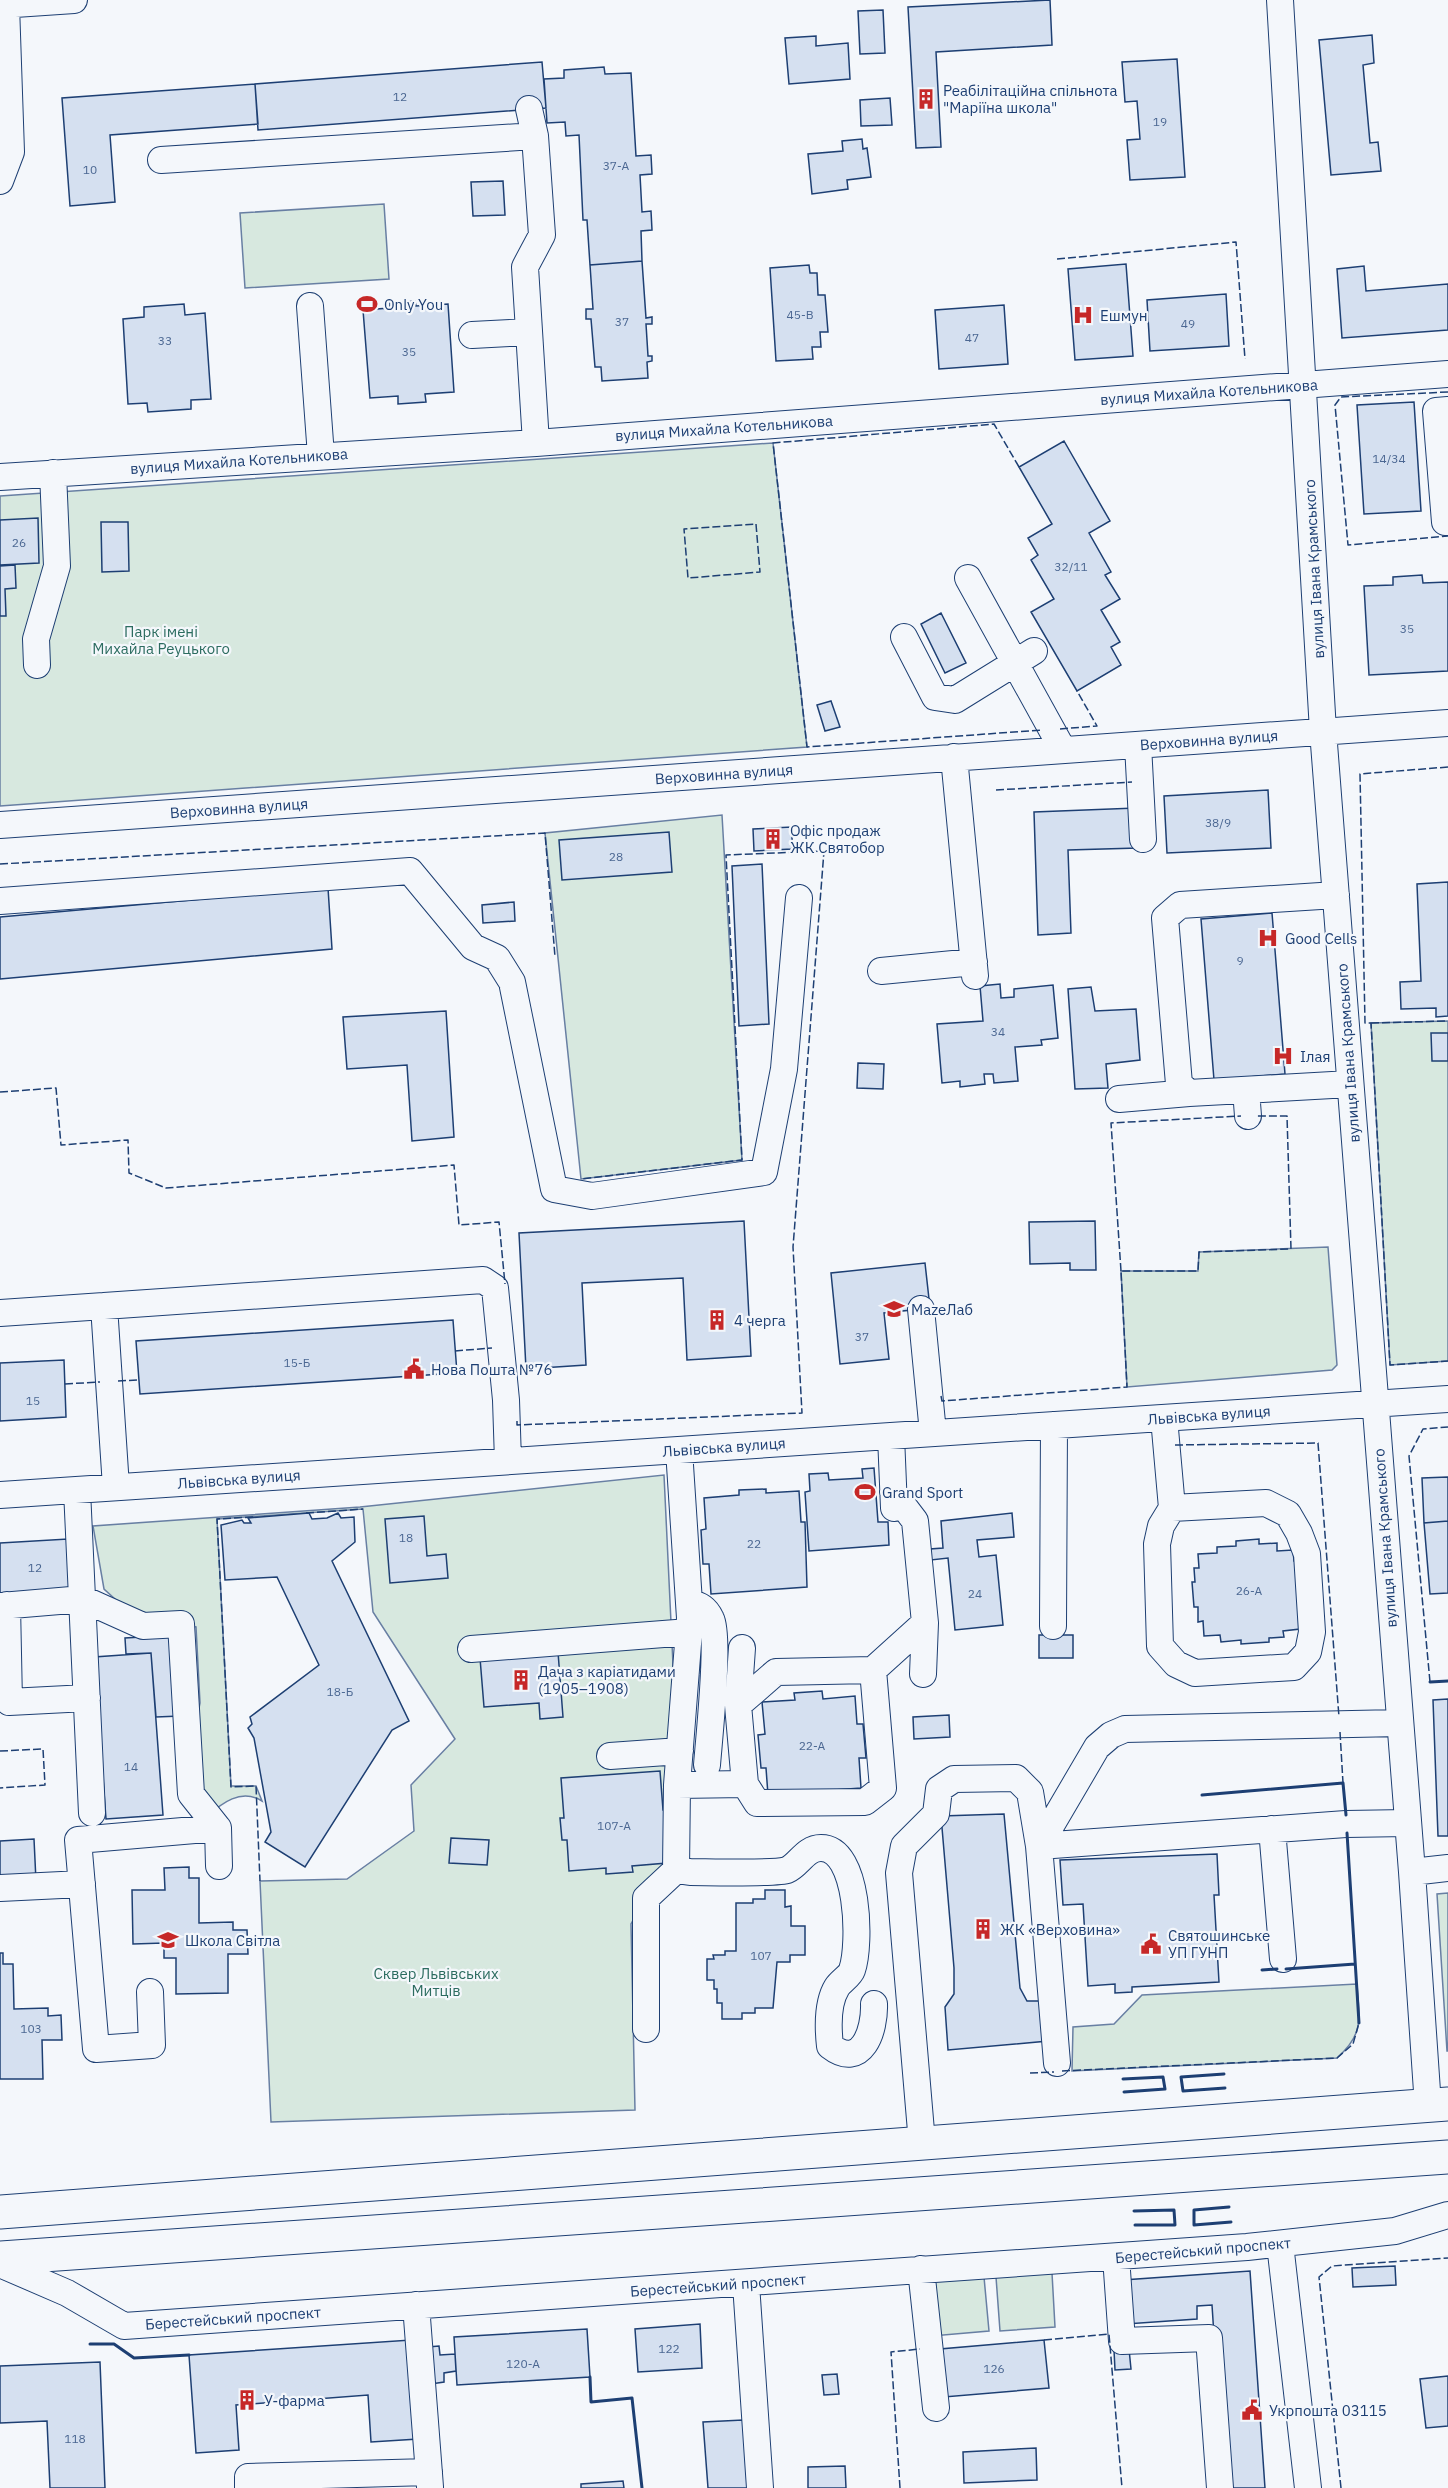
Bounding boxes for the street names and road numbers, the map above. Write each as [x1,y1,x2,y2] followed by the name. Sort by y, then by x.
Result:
[1099,375,1319,409] street label: вулиця Михайла Котельникова
[614,411,834,445] street label: вулиця Михайла Котельникова
[129,444,349,478] street label: вулиця Михайла Котельникова
[1300,479,1328,659] street label: вулиця Івана Крамського
[1139,726,1279,754] street label: Верховинна вулиця
[654,760,794,788] street label: Верховинна вулиця
[169,794,309,822] street label: Верховинна вулиця
[1332,963,1364,1143] street label: вулиця Івана Крамського
[1147,1401,1271,1429] street label: Львівська вулиця
[662,1433,786,1461] street label: Львівська вулиця
[1369,1448,1401,1628] street label: вулиця Івана Крамського
[177,1465,301,1493] street label: Львівська вулиця
[1114,2233,1292,2267] street label: Берестейський проспект
[629,2269,807,2301] street label: Берестейський проспект
[144,2302,322,2334] street label: Берестейський проспект

